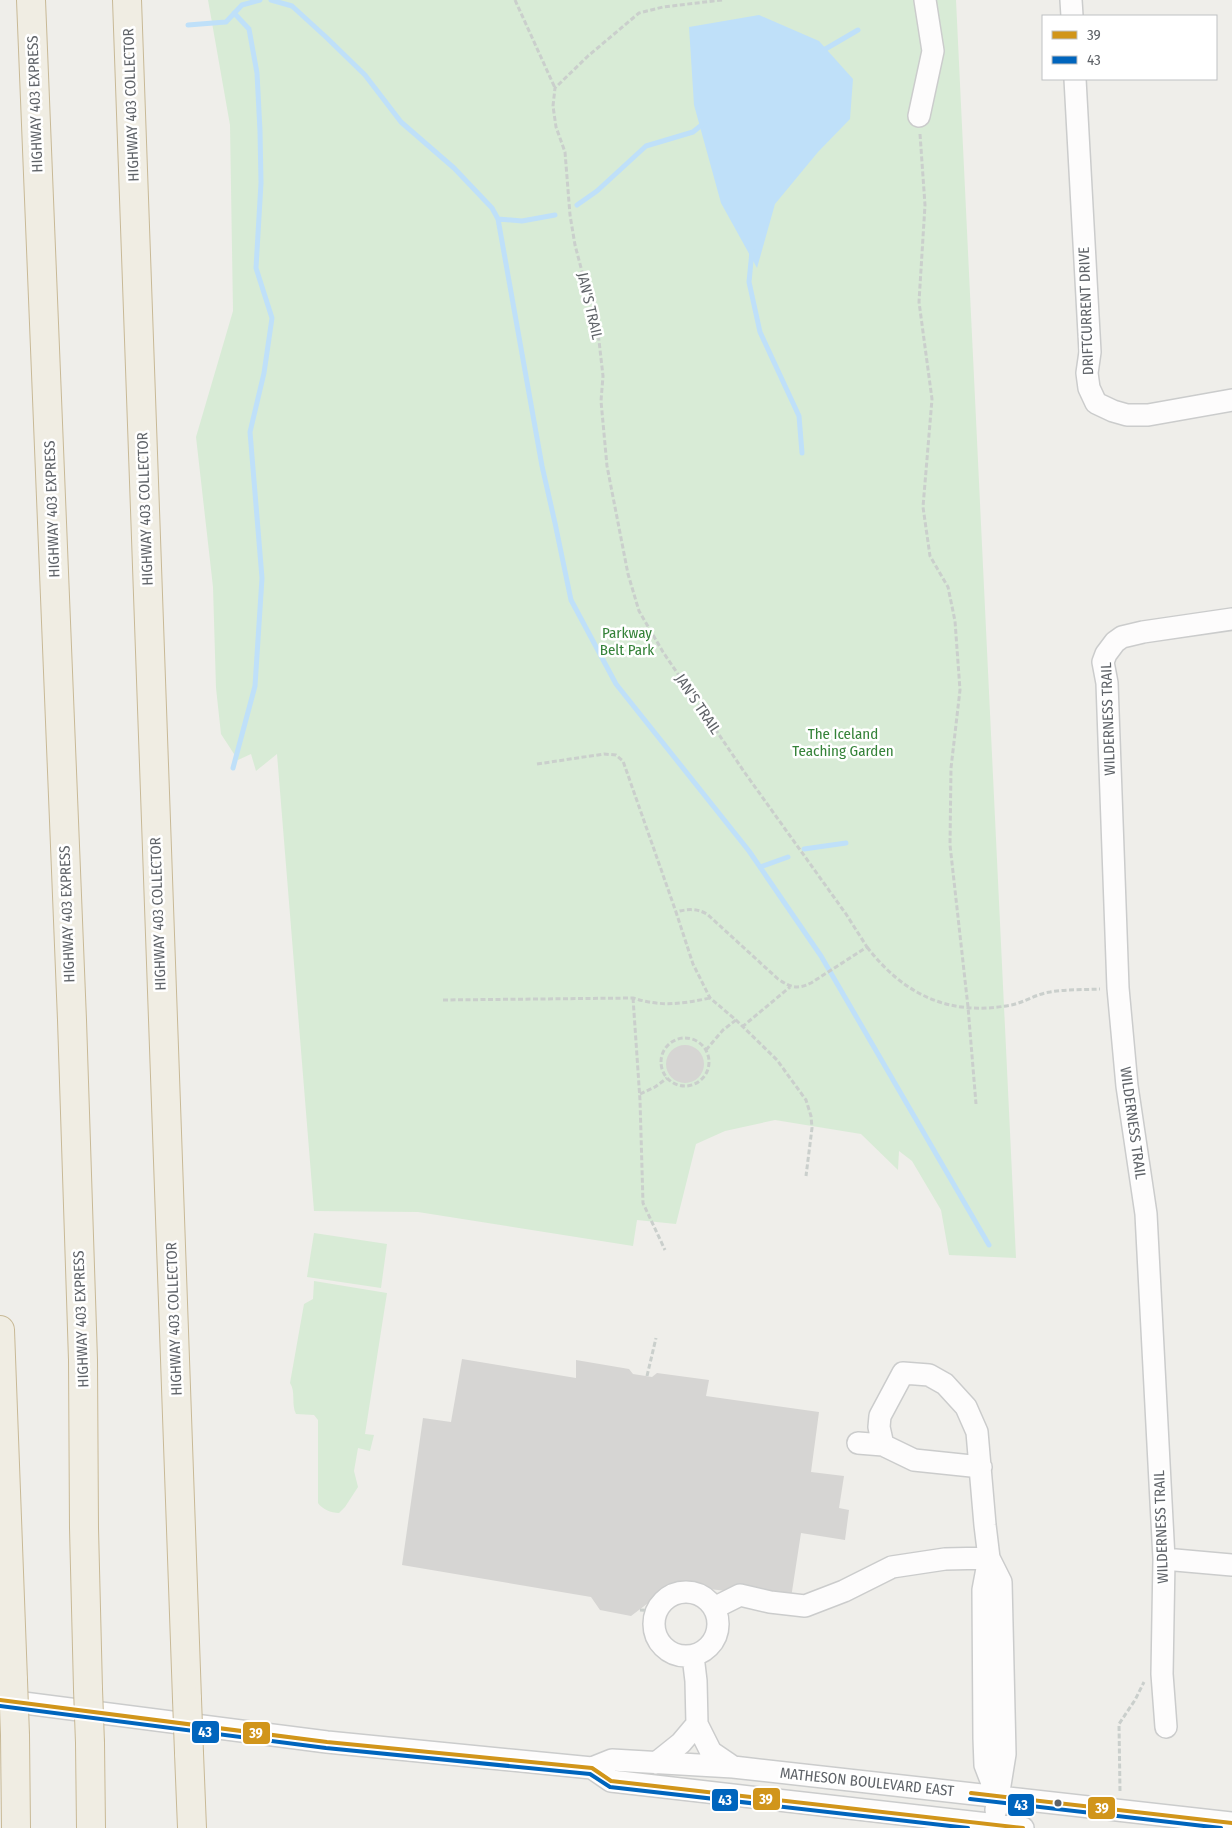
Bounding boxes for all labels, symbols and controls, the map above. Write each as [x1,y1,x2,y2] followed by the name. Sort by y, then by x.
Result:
[1042,15,1217,80] legend
[1087,26,1101,44] text: 39
[119,28,143,182] street label: HIGHWAY 403 COLLECTOR
[24,35,46,173] street label: HIGHWAY 403 EXPRESS
[1087,51,1101,69] text: 43
[1075,246,1097,376] street label: DRIFTCURRENT DRIVE
[574,271,607,342] street label: JAN'S TRAIL
[133,432,157,586] street label: HIGHWAY 403 COLLECTOR
[41,440,63,578] street label: HIGHWAY 403 EXPRESS
[600,624,654,659] park label: Parkway Belt Park
[1097,662,1119,776] street label: WILDERNESS TRAIL
[671,671,725,738] street label: JAN'S TRAIL
[792,725,894,760] park label: The Iceland Teaching Garden
[146,837,170,991] street label: HIGHWAY 403 COLLECTOR
[56,845,78,983] street label: HIGHWAY 403 EXPRESS
[1116,1066,1150,1181] street label: WILDERNESS TRAIL
[162,1242,186,1396] street label: HIGHWAY 403 COLLECTOR
[70,1250,92,1388] street label: HIGHWAY 403 EXPRESS
[1150,1470,1172,1584] street label: WILDERNESS TRAIL
[191,1720,220,1744] line badge: 43
[242,1721,271,1745] line badge: 39
[198,1724,212,1741] text: 43
[248,1725,263,1742] text: 39
[779,1764,955,1800] street label: MATHESON BOULEVARD EAST
[752,1787,781,1811] line badge: 39
[711,1788,739,1812] line badge: 43
[758,1791,773,1808] text: 39
[718,1792,732,1809] text: 43
[1007,1793,1035,1817] line badge: 43
[1087,1796,1116,1820] line badge: 39
[1014,1797,1028,1814] text: 43
[1053,1798,1063,1808] unlabelled marker
[1094,1800,1109,1817] text: 39

